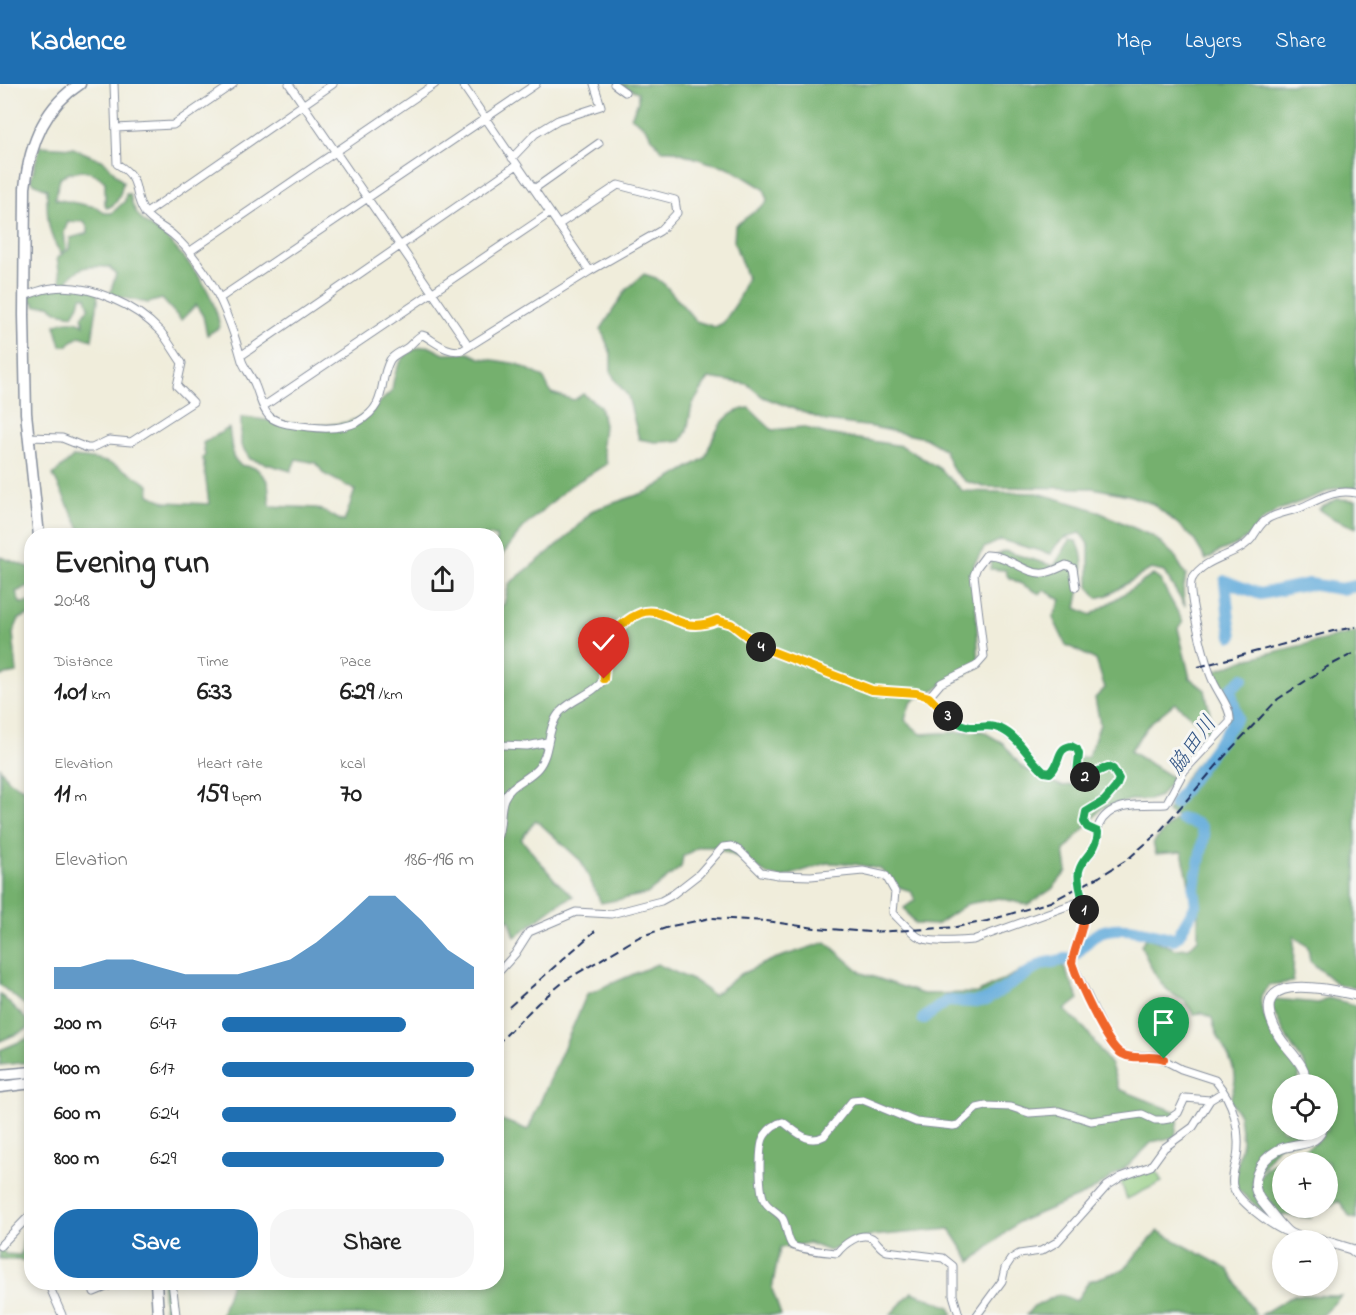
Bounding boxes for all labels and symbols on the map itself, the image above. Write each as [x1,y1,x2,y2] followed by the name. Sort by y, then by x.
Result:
[578,617,629,679] pin
[746,632,776,662] pin: 4
[933,701,963,731] pin: 3
[1161,710,1226,782] water label: 脇田川
[1070,762,1100,792] pin: 2
[1069,895,1099,925] pin: 1
[1138,997,1189,1059] pin

